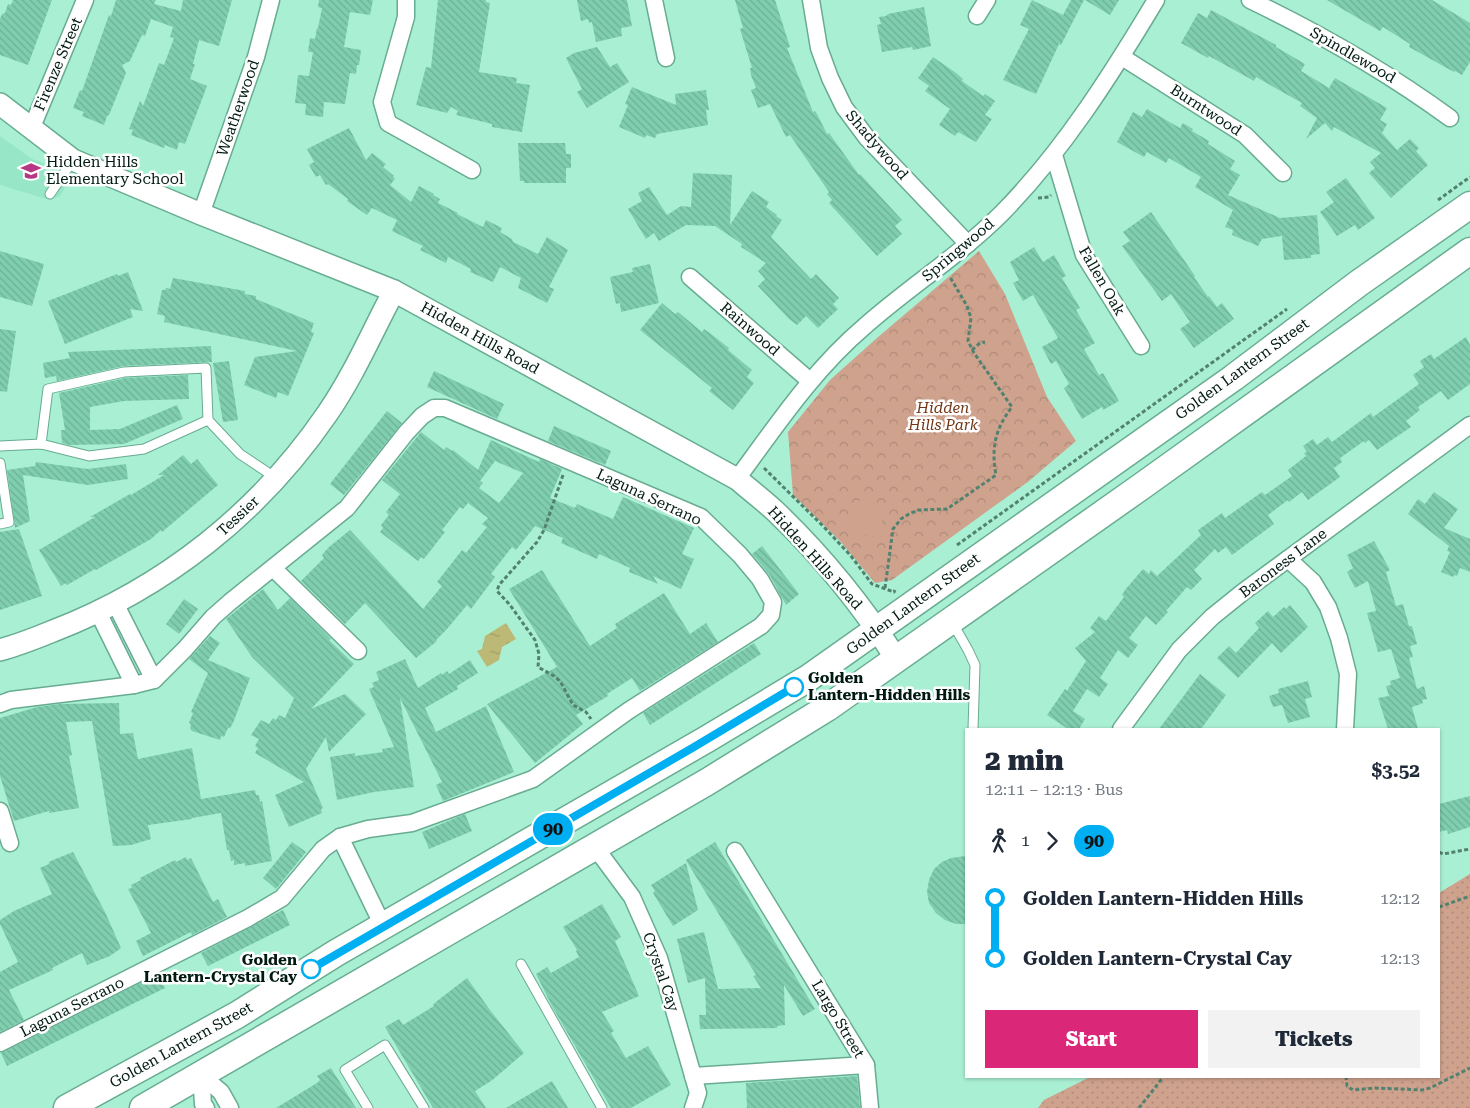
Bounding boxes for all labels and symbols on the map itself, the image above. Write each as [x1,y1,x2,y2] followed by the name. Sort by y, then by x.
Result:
[30,14,86,113] street label: Firenze Street
[1307,23,1399,87] street label: Spindlewood
[213,57,263,159] street label: Weatherwood
[1167,80,1245,140] street label: Burntwood
[842,107,912,184] street label: Shadywood
[46,153,184,188] place label: Hidden Hills Elementary School
[20,160,42,182] school or university icon: Hidden Hills Elementary School
[918,214,998,285] street label: Springwood
[1075,243,1129,319] street label: Fallen Oak
[418,298,543,378] street label: Hidden Hills Road
[717,298,784,360] street label: Rainwood
[1172,314,1313,424] street label: Golden Lantern Street
[907,399,979,434] park label: Hidden Hills Park
[594,465,704,529] street label: Laguna Serrano
[213,492,263,540] street label: Tessier
[764,503,866,614] street label: Hidden Hills Road
[1236,524,1330,602] street label: Baroness Lane
[843,549,984,659] street label: Golden Lantern Street
[808,669,970,704] place label: Golden Lantern-Hidden Hills
[784,677,804,697] marker: Golden Lantern-Hidden Hills
[530,813,576,845] line badge: 90
[639,930,683,1014] street label: Crystal Cay
[144,951,297,986] place label: Golden Lantern-Crystal Cay
[301,959,321,979] marker: Golden Lantern-Crystal Cay
[17,973,127,1041] street label: Laguna Serrano
[808,977,868,1062] street label: Largo Street
[106,998,256,1092] street label: Golden Lantern Street

